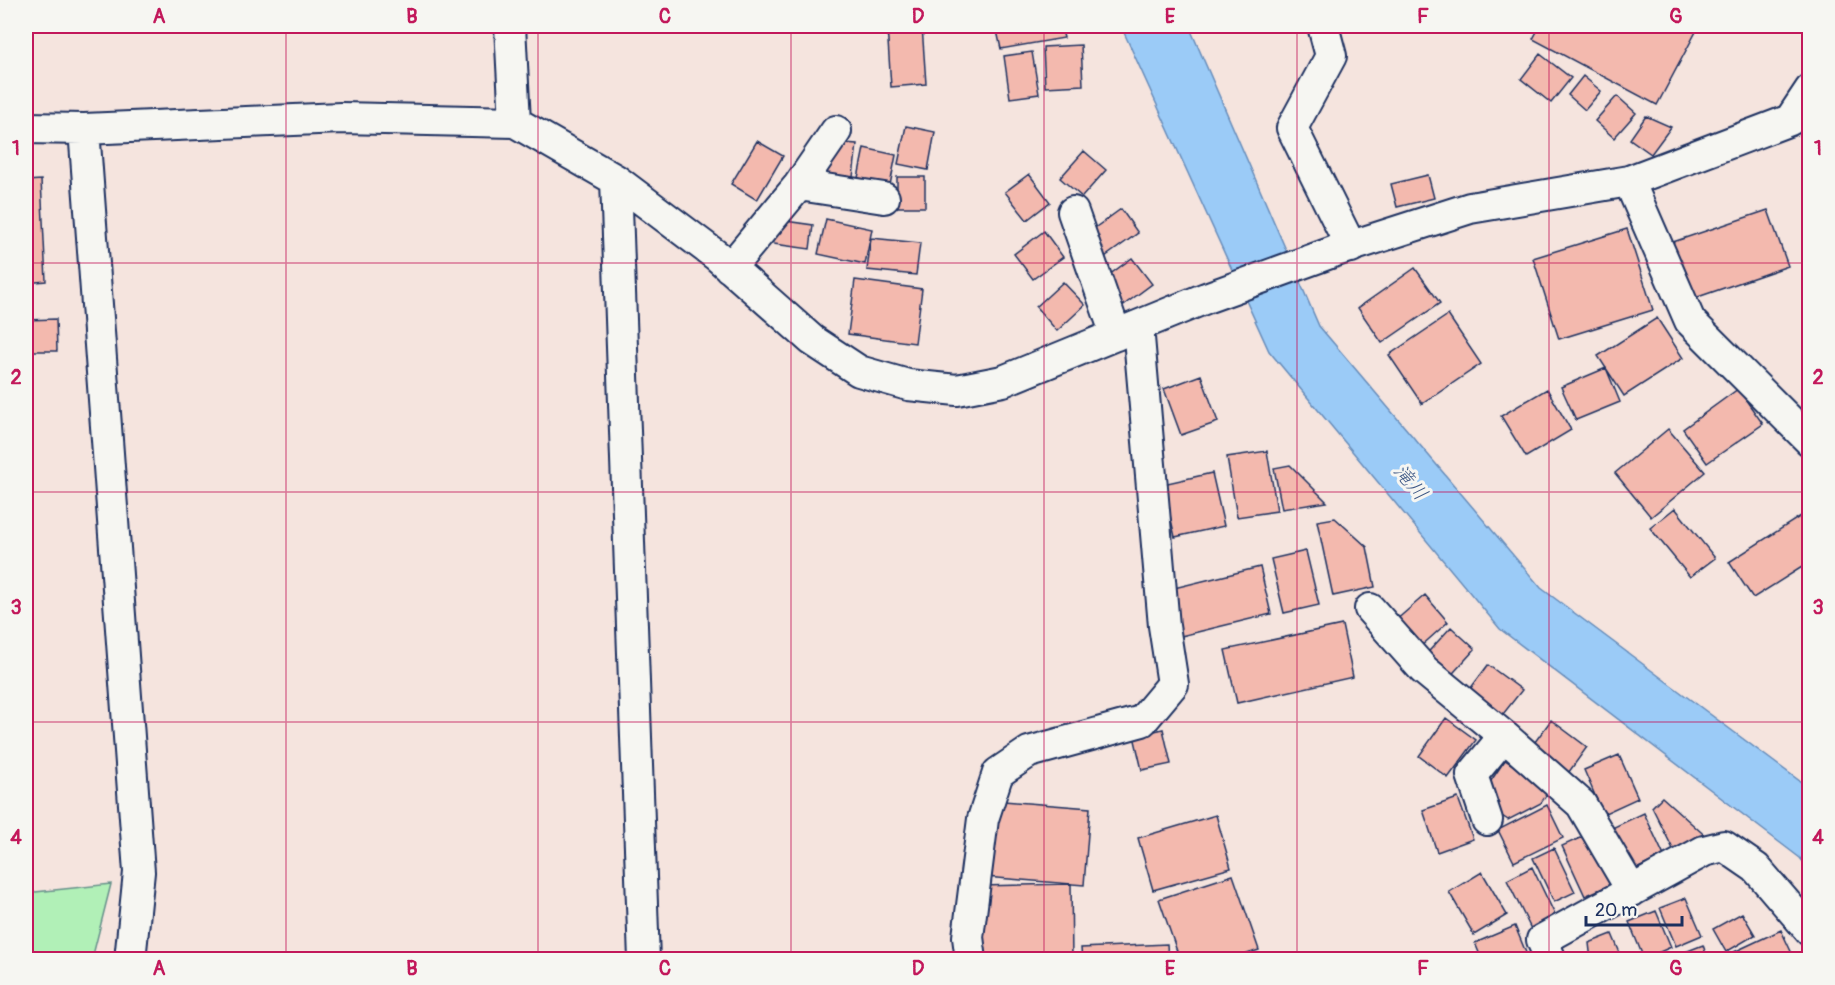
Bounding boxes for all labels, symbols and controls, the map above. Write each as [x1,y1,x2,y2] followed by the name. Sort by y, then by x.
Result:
[153,4,166,29] text: A
[406,4,418,29] text: B
[659,4,671,29] text: C
[912,4,925,29] text: D
[1165,4,1176,29] text: E
[1417,4,1429,29] text: F
[1669,4,1683,29] text: G
[12,136,20,161] text: 1
[1814,136,1822,161] text: 1
[10,365,22,390] text: 2
[1812,365,1824,390] text: 2
[1388,459,1433,506] water label: 滝川
[10,595,22,620] text: 3
[1812,595,1824,620] text: 3
[10,825,22,850] text: 4
[1812,825,1824,850] text: 4
[1586,889,1682,927] scale bar
[1595,899,1637,922] text: 20 m
[153,956,166,981] text: A
[406,956,418,981] text: B
[659,956,671,981] text: C
[912,956,925,981] text: D
[1165,956,1176,981] text: E
[1417,956,1429,981] text: F
[1669,956,1683,981] text: G

